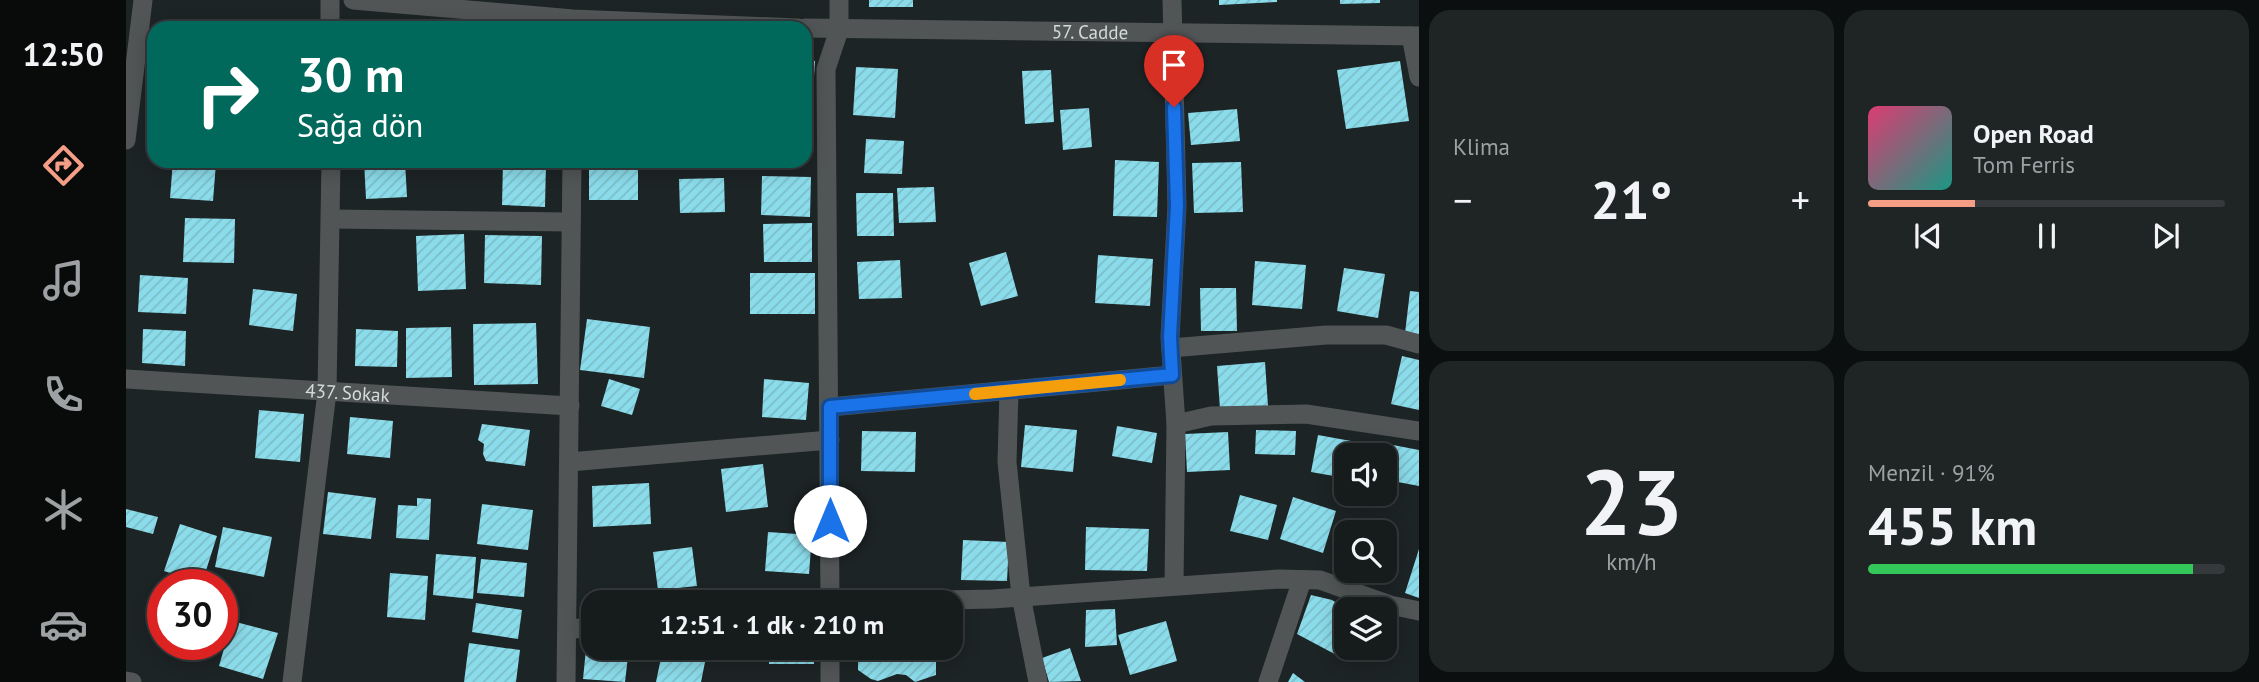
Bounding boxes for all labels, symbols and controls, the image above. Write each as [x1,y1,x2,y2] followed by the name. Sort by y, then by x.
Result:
[1052,19,1128,44] street label: 57. Cadde
[22,33,104,75] text: 12:50
[1144,35,1204,107] pin
[297,42,404,106] text: 30 m
[1155,46,1193,84] icon: arrive
[182,49,273,140] icon: right
[297,104,423,146] text: Sağa dön
[1973,117,2094,150] text: Open Road
[1453,132,1510,161] text: Klima
[39,141,88,190] icon: directions
[1973,150,2075,179] text: Tom Ferris
[1591,166,1672,233] text: 21°
[1453,175,1472,224] text: −
[1791,175,1810,224] text: +
[1909,217,1947,255] icon: previous
[2028,217,2066,255] icon: pause
[2147,217,2185,255] icon: next
[39,256,88,305] icon: music
[39,370,88,419] icon: phone
[305,378,391,407] street label: 437. Sokak
[1580,442,1683,560] text: 23
[1334,443,1397,660] map controls
[1334,443,1397,506] button: sound
[1868,458,1995,487] text: Menzil · 91%
[793,484,867,558] position arrow
[39,485,88,534] icon: climate
[1868,492,2037,559] text: 455 km
[1334,520,1397,583] button: search
[1606,547,1657,576] text: km/h
[147,569,238,660] speed limit sign: 30
[1334,597,1397,660] button: layers
[39,600,88,649] icon: car
[660,608,884,641] text: 12:51 · 1 dk · 210 m

